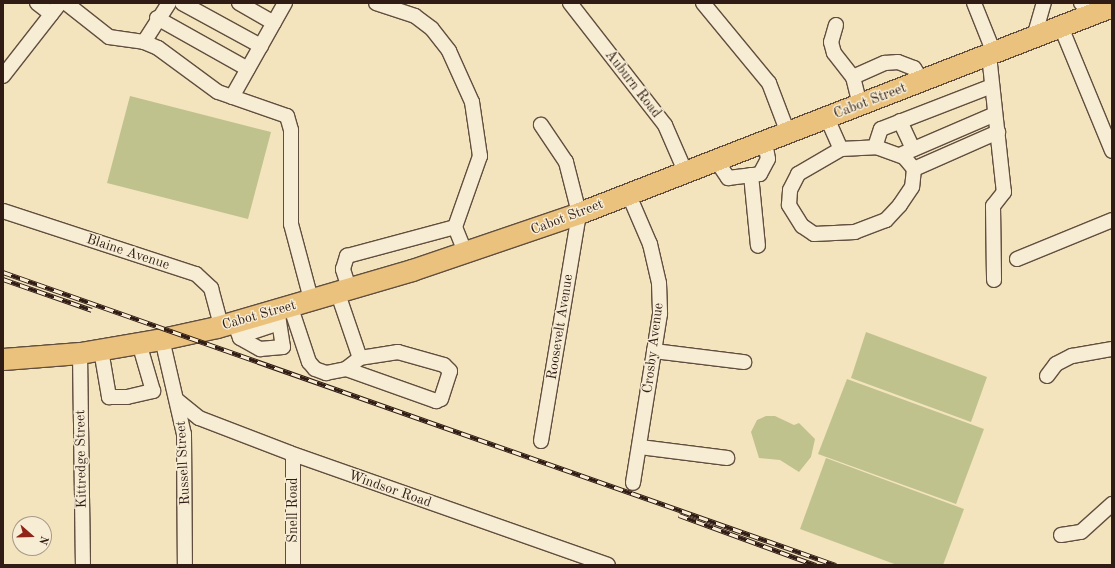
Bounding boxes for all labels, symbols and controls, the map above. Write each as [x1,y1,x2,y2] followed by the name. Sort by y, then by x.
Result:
[601,47,665,121] street label: Auburn Road
[831,79,909,123] street label: Cabot Street
[528,195,606,239] street label: Cabot Street
[84,231,172,273] street label: Blaine Avenue
[543,273,577,381] street label: Roosevelt Avenue
[220,296,298,334] street label: Cabot Street
[639,302,667,394] street label: Crosby Avenue
[72,410,90,508] street label: Kittredge Street
[172,420,194,506] street label: Russell Street
[346,467,434,511] street label: Windsor Road
[285,477,301,543] street label: Snell Road
[12,516,52,556] north arrow
[36,534,49,546] text: N

